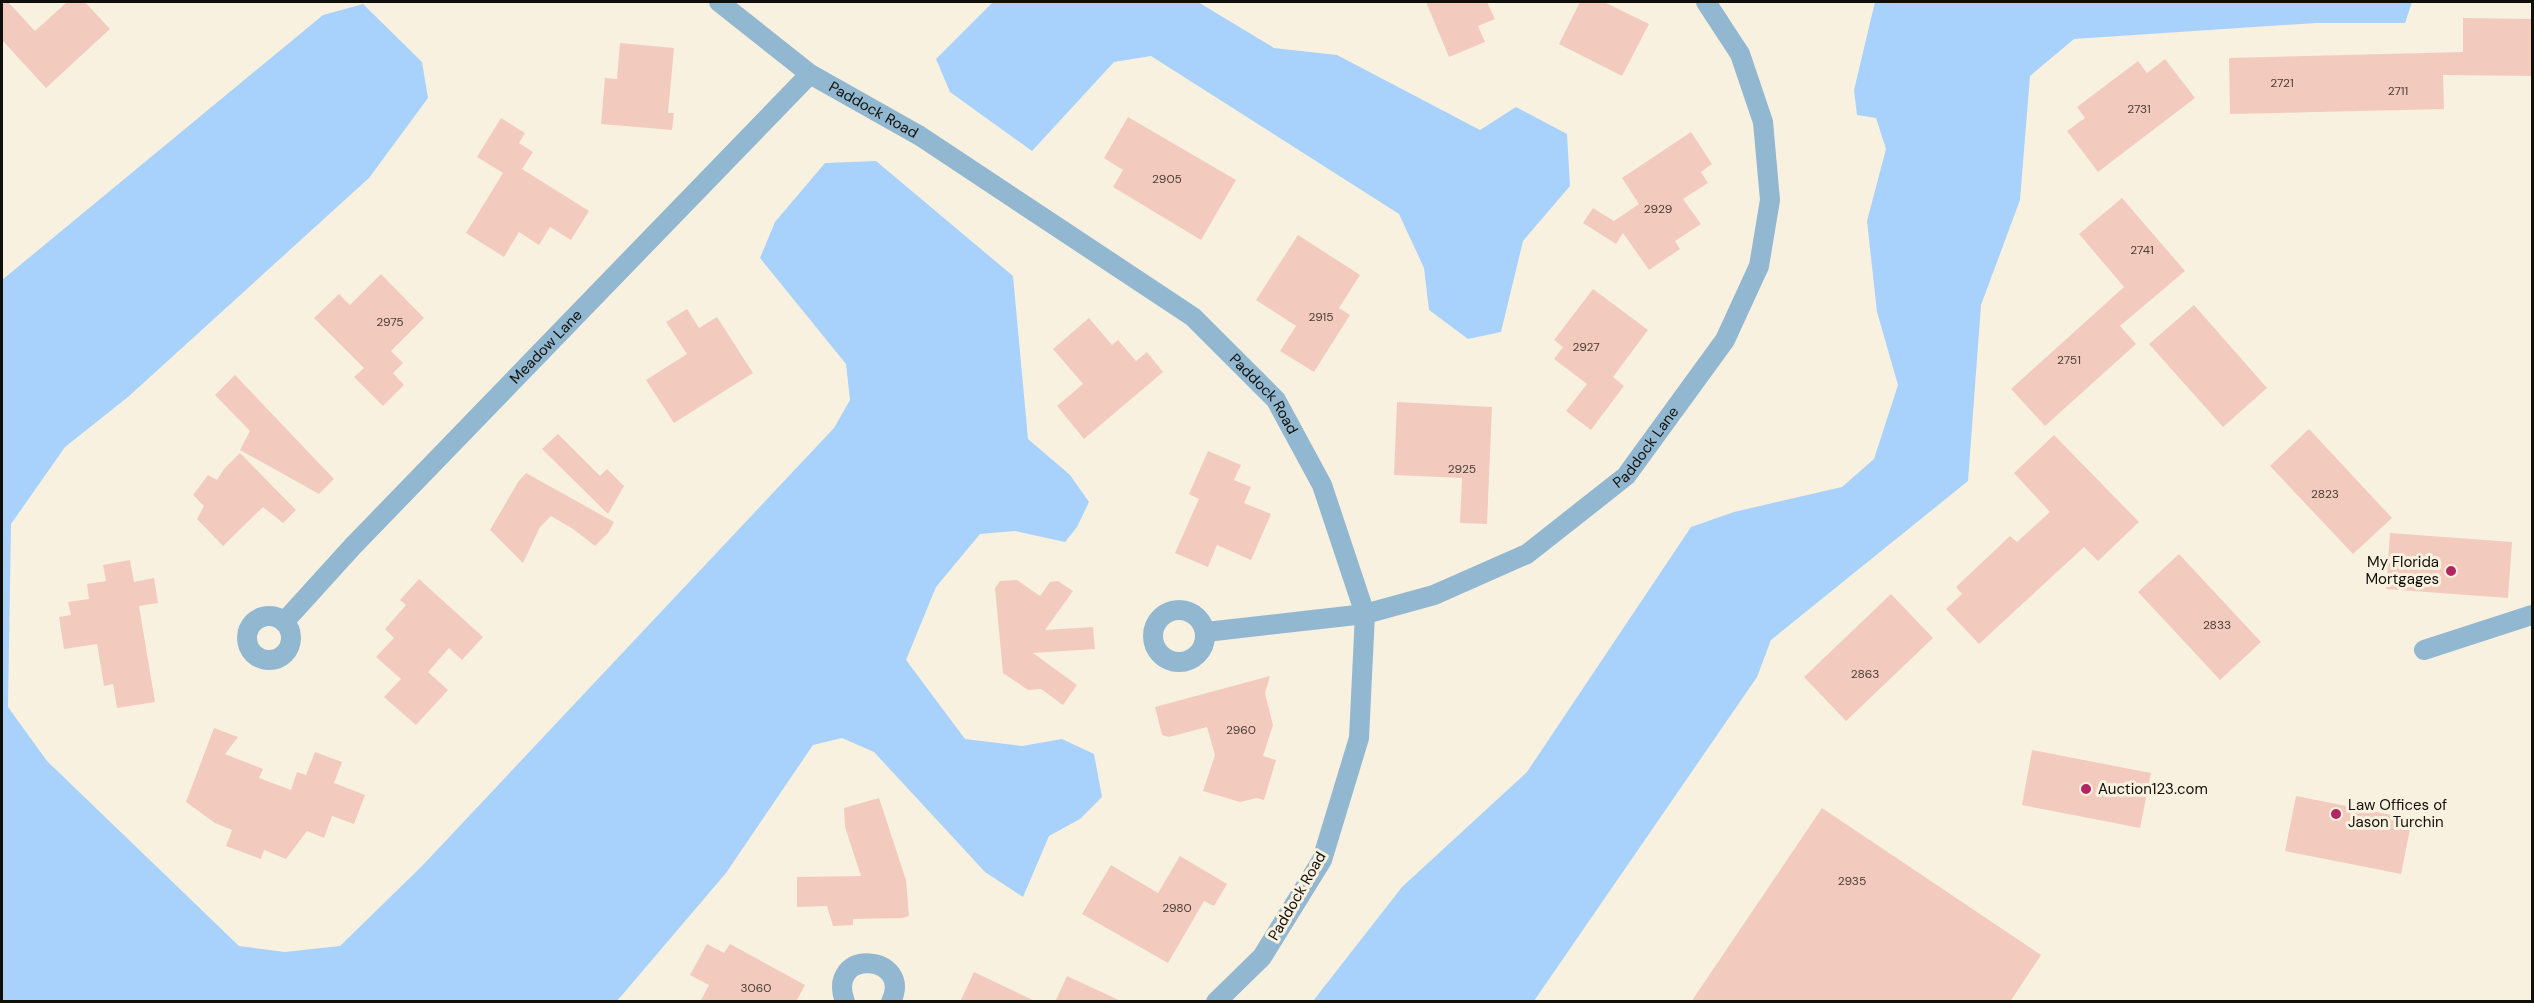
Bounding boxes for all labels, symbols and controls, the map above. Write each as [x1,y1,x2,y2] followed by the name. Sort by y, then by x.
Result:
[2270,75,2294,91] house number: 2721
[825,77,922,143] street label: Paddock Road
[2388,83,2408,99] house number: 2711
[2127,101,2151,117] house number: 2731
[1152,171,1182,187] house number: 2905
[1644,201,1672,217] house number: 2929
[2130,242,2154,258] house number: 2741
[505,305,587,388] street label: Meadow Lane
[1308,309,1334,325] house number: 2915
[376,314,404,330] house number: 2975
[1572,339,1600,355] house number: 2927
[1225,349,1303,438] street label: Paddock Road
[2057,352,2081,368] house number: 2751
[1609,403,1683,493] street label: Paddock Lane
[1448,461,1476,477] house number: 2925
[2311,486,2339,502] house number: 2823
[2365,552,2439,589] place label: My Florida Mortgages
[2444,564,2458,578] marker: My Florida Mortgages
[2203,617,2231,633] house number: 2833
[1851,666,1879,682] house number: 2863
[1226,722,1256,738] house number: 2960
[2098,779,2208,799] place label: Auction123.com
[2079,782,2093,796] marker: Auction123.com
[2348,795,2447,832] place label: Law Offices of Jason Turchin
[2329,807,2343,821] marker: Law Offices of Jason Turchin
[1264,848,1330,944] street label: Paddock Road
[1838,873,1866,889] house number: 2935
[1162,900,1192,916] house number: 2980
[740,980,772,996] house number: 3060

